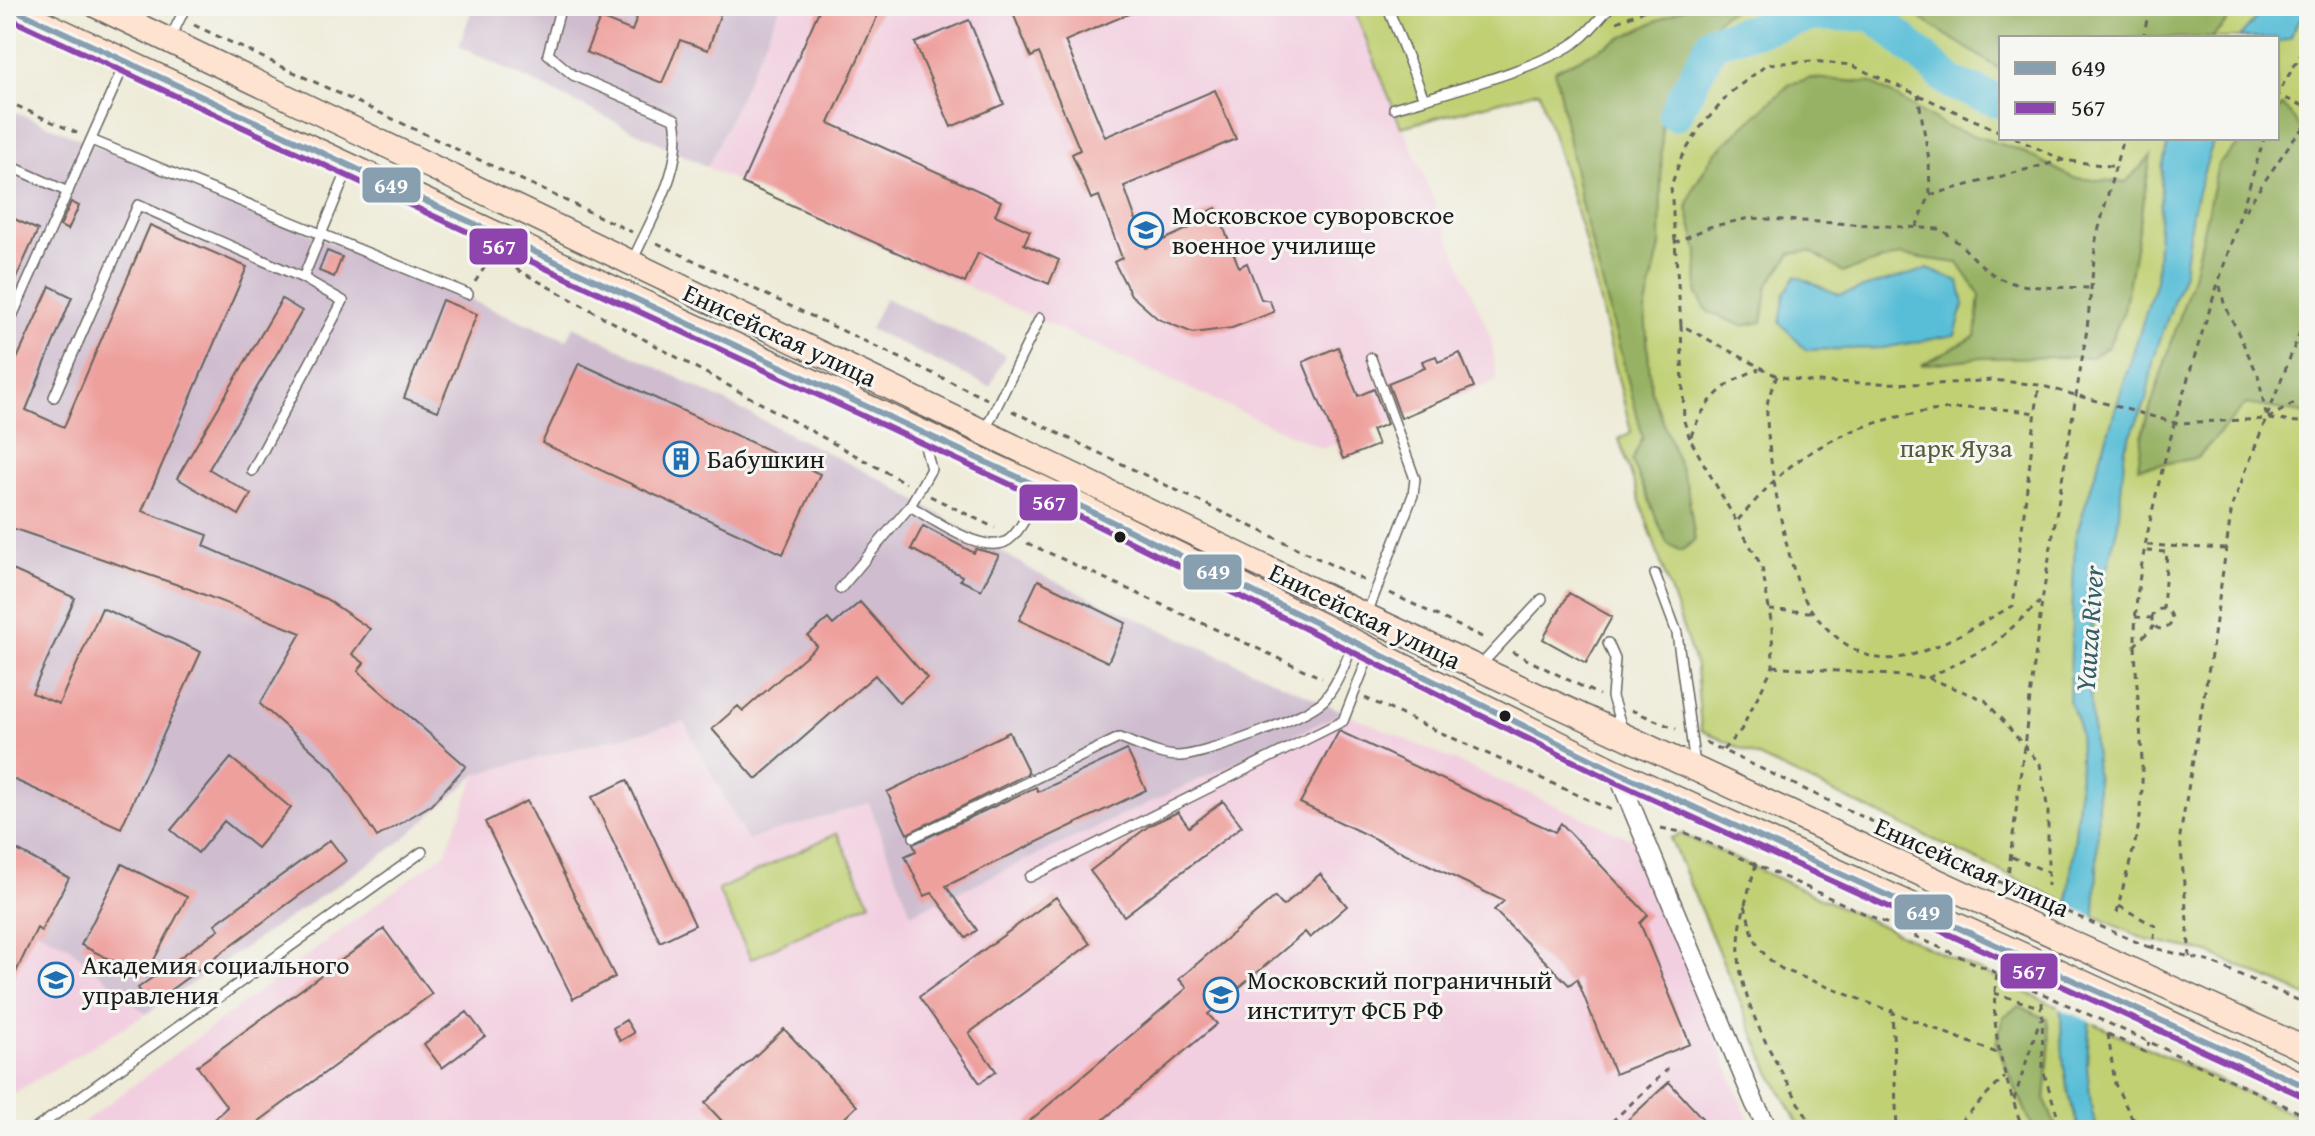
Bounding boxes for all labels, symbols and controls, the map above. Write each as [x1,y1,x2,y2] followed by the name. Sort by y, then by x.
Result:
[1999,36,2279,140] legend
[2071,50,2106,85] text: 649
[2071,90,2106,125] text: 567
[361,166,422,204] line badge: 649
[374,169,408,201] text: 649
[1172,195,1454,264] place label: Московское суворовское военное училище
[1127,211,1165,249] school or university icon: Московское суворовское военное училище
[468,227,529,266] line badge: 567
[482,230,516,262] text: 567
[677,273,884,397] street label: Енисейская улица
[1900,428,2013,467] park label: парк Яуза
[707,439,825,478] place label: Бабушкин
[662,440,700,478] building icon: Бабушкин
[1018,483,1079,522] line badge: 567
[1032,486,1066,518] text: 567
[1112,529,1128,545] unlabelled marker
[1263,552,1468,679] street label: Енисейская улица
[1182,553,1243,591] line badge: 649
[1196,555,1230,587] text: 649
[2064,563,2113,694] water label: Yauza River
[1497,708,1513,724] unlabelled marker
[1869,806,2076,927] street label: Енисейская улица
[1893,893,1954,931] line badge: 649
[1906,896,1940,928] text: 649
[81,945,350,1014] place label: Академия социального управления
[1999,952,2059,990] line badge: 567
[2012,955,2046,987] text: 567
[1247,960,1552,1029] place label: Московский пограничный институт ФСБ РФ
[37,961,75,999] school or university icon: Академия социального управления
[1202,976,1240,1014] school or university icon: Московский пограничный институт ФСБ РФ

